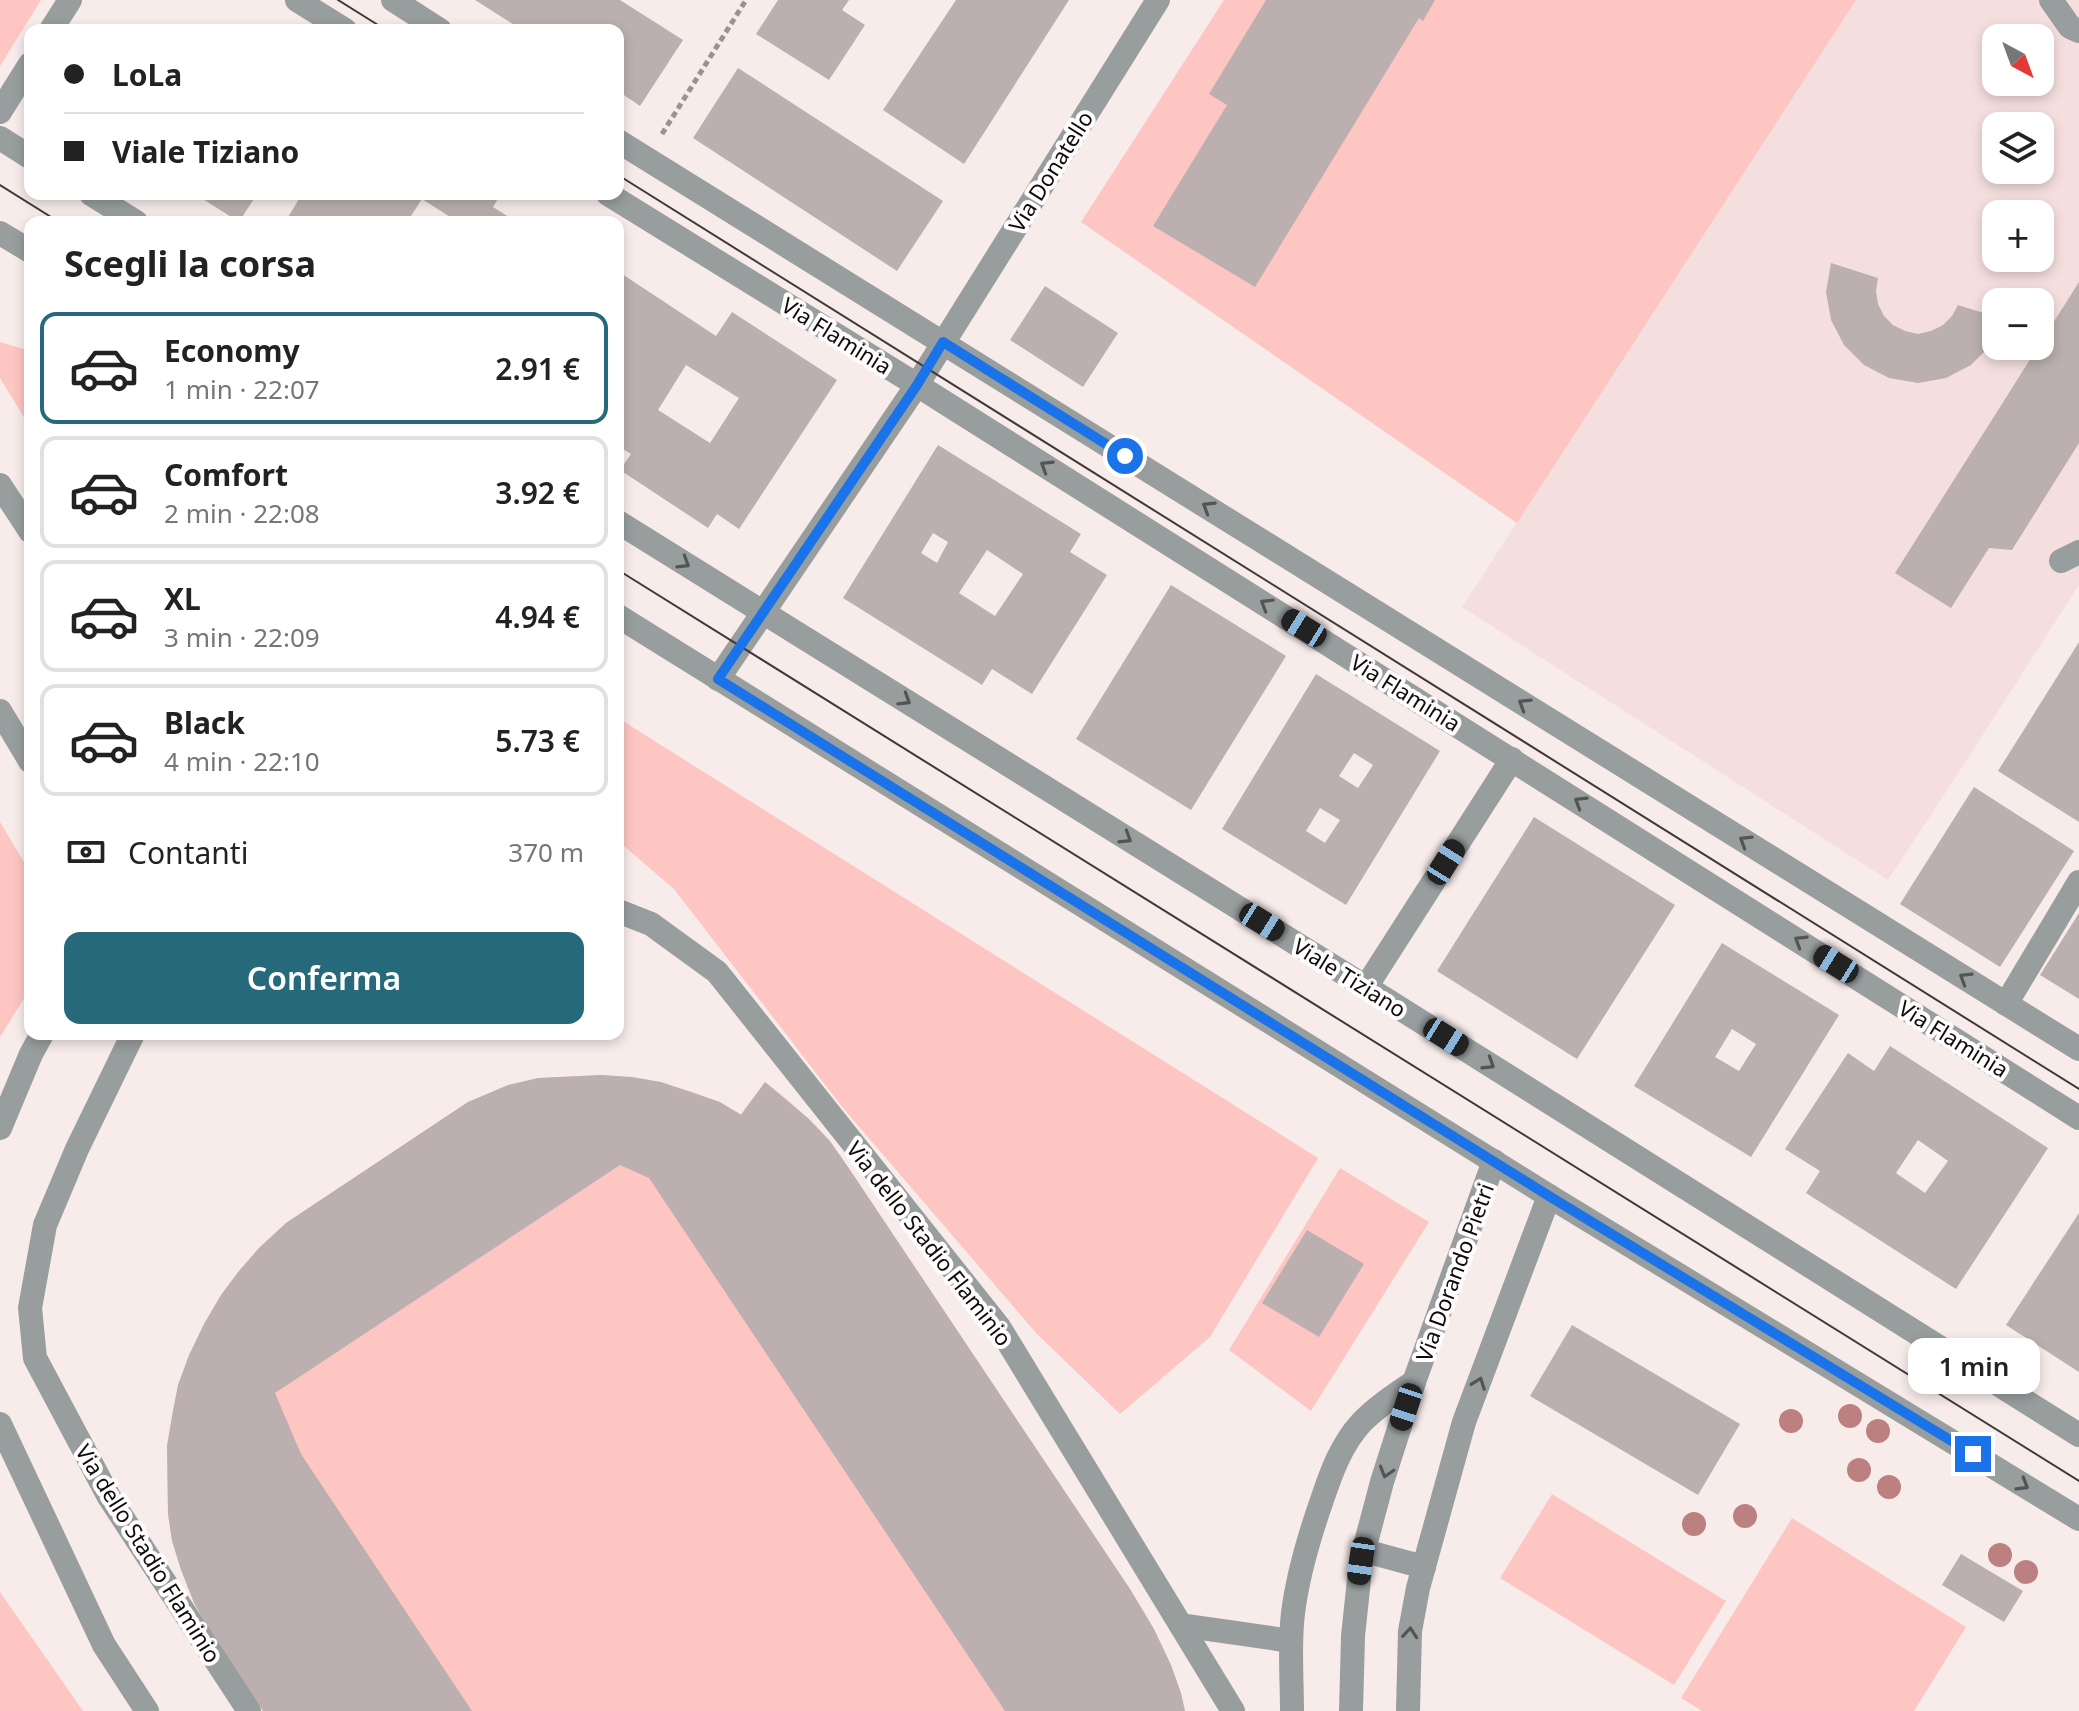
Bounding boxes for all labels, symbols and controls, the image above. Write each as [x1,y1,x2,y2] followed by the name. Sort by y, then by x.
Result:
[1982,24,2054,96] north arrow
[1982,24,2054,360] map controls
[112,54,182,95] text: LoLa
[1001,105,1099,237] street label: Via Donatello
[1982,112,2054,184] button: layers
[112,131,299,172] text: Viale Tiziano
[1982,200,2054,272] button: +
[64,239,316,288] text: Scegli la corsa
[1982,288,2054,360] button: −
[776,289,898,381] street label: Via Flaminia
[164,330,300,371] text: Economy
[68,332,140,404] icon: car
[495,348,580,389] text: 2.91 €
[164,371,320,407] text: 1 min · 22:07
[1107,438,1143,474] route start
[164,454,288,495] text: Comfort
[68,456,140,528] icon: car
[1040,460,1054,475] one-way arrow
[495,472,580,513] text: 3.92 €
[164,495,320,531] text: 2 min · 22:08
[1202,502,1217,517] one-way arrow
[675,554,690,569] one-way arrow
[164,578,201,619] text: XL
[68,580,140,652] icon: car
[495,596,580,637] text: 4.94 €
[1260,599,1275,614] one-way arrow
[1277,605,1331,651] car
[164,619,320,655] text: 3 min · 22:09
[1345,646,1467,738] street label: Via Flaminia
[896,691,911,706] one-way arrow
[1518,698,1533,713] one-way arrow
[164,702,245,743] text: Black
[68,704,140,776] icon: car
[495,720,580,761] text: 5.73 €
[164,743,320,779] text: 4 min · 22:10
[1575,797,1589,812] one-way arrow
[1117,828,1132,843] one-way arrow
[64,830,108,874] icon: cash
[128,832,248,873] text: Contanti
[508,834,584,870] text: 370 m
[1423,835,1469,889] car
[1739,836,1753,851] one-way arrow
[1235,899,1289,945] car
[1288,930,1412,1024] street label: Viale Tiziano
[64,932,584,1024] button: Conferma
[1794,936,1809,951] one-way arrow
[1809,941,1863,987] car
[1959,973,1974,988] one-way arrow
[1893,992,2015,1084] street label: Via Flaminia
[1419,1014,1473,1060] car
[1480,1055,1495,1070] one-way arrow
[841,1134,1019,1352] street label: Via dello Stadio Flaminio
[1408,1179,1500,1365] street label: Via Dorando Pietri
[1907,1338,2039,1394] callout: 1 min
[1939,1348,2009,1384] text: 1 min
[1469,1377,1485,1391] one-way arrow
[1387,1380,1425,1434] car
[1955,1436,1991,1472] route end
[69,1438,229,1668] street label: Via dello Stadio Flaminio
[1379,1465,1395,1479] one-way arrow
[2014,1475,2029,1490] one-way arrow
[1346,1536,1376,1586] car
[1402,1626,1419,1639] one-way arrow

